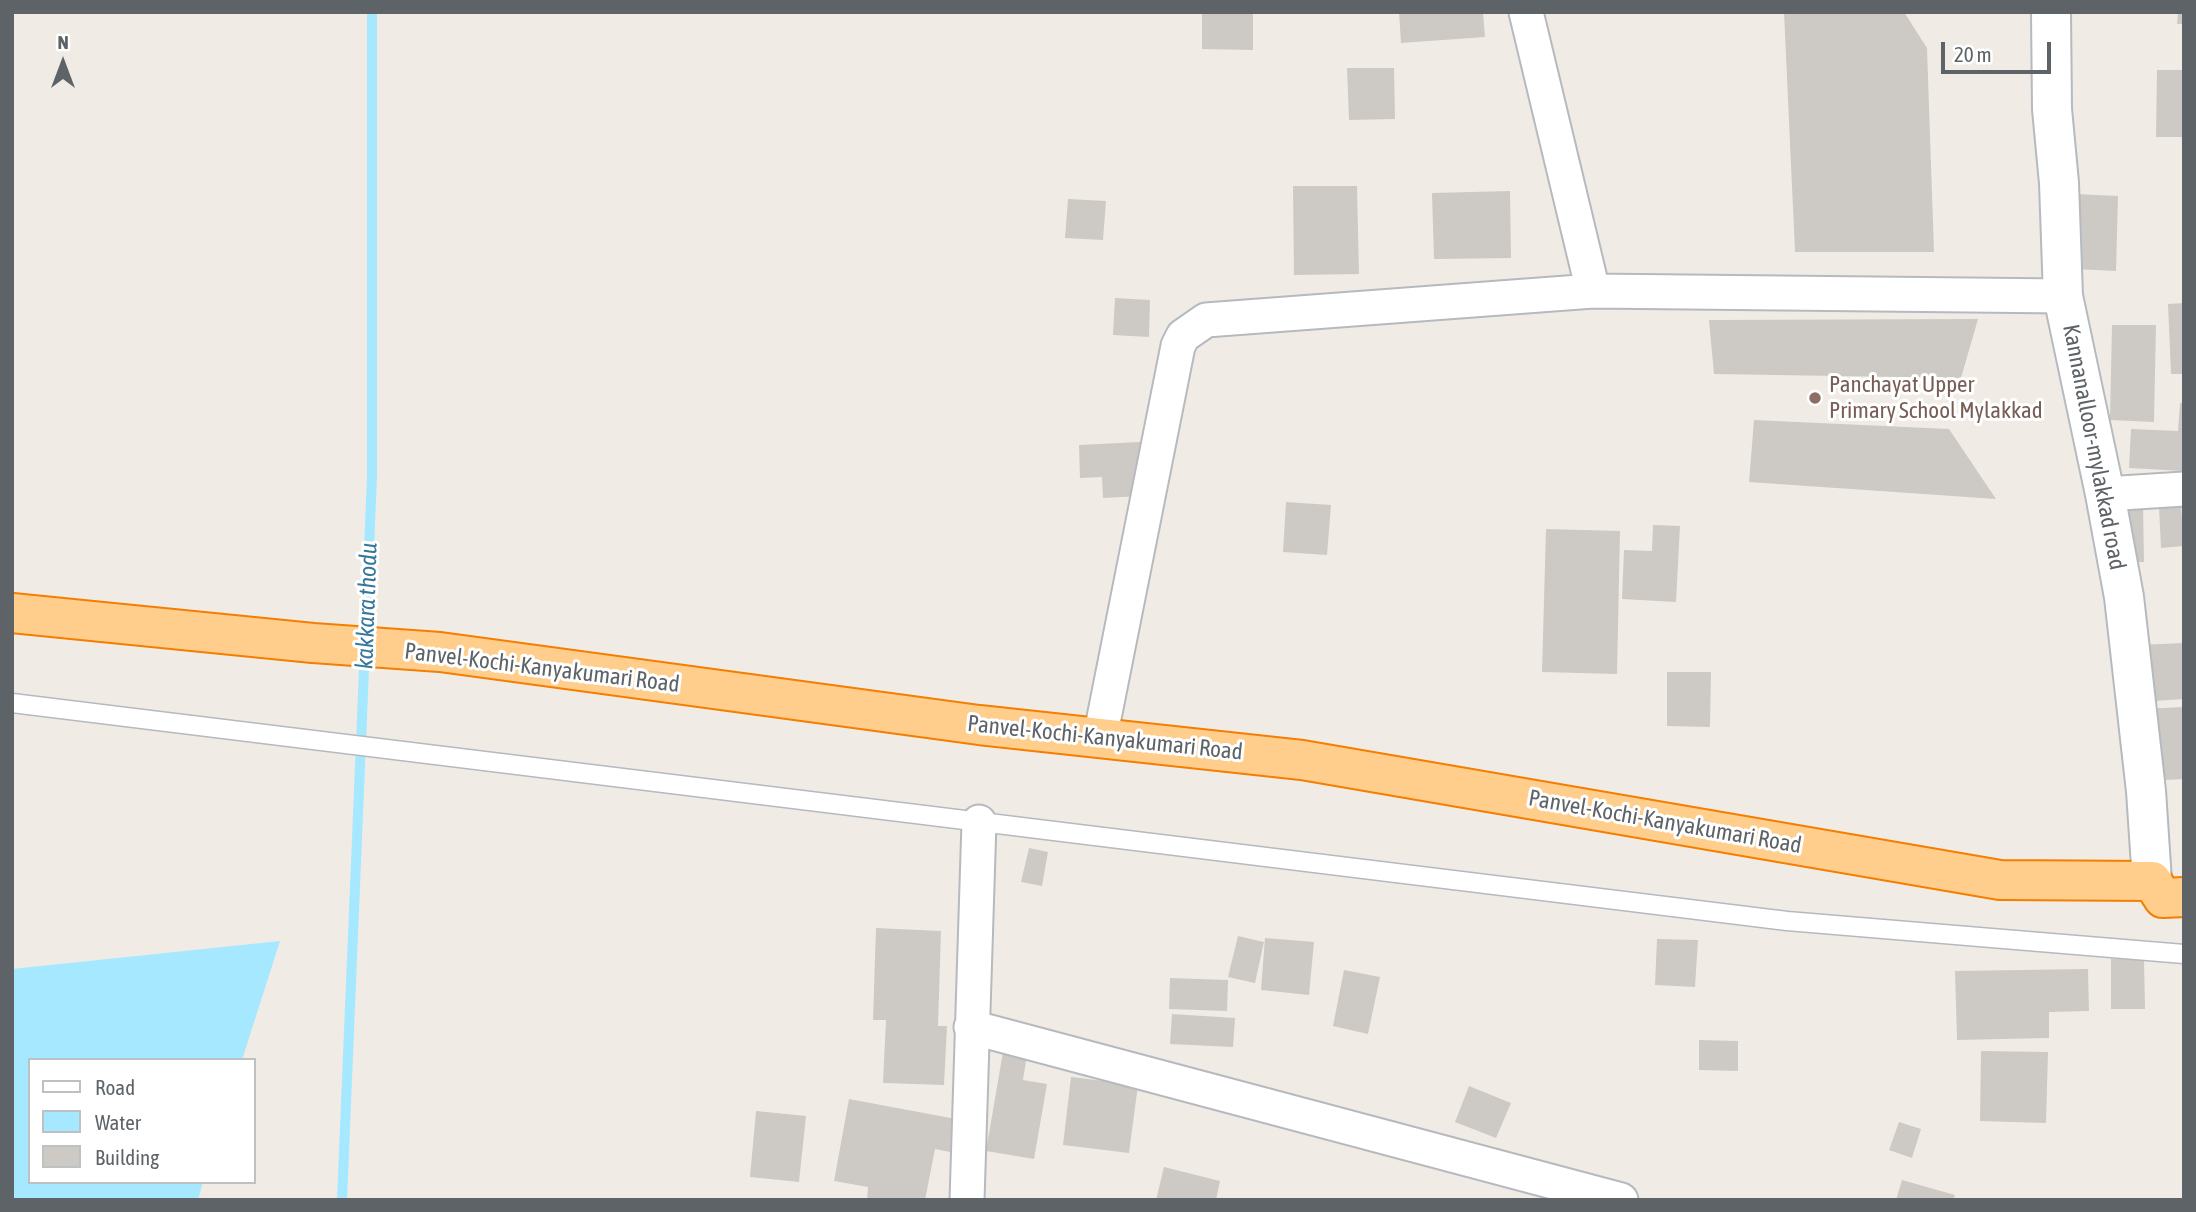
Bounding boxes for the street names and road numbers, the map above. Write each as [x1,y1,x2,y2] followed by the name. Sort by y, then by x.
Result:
[2057,322,2131,572] street label: Kannanalloor-mylakkad road
[403,637,681,699] street label: Panvel-Kochi-Kanyakumari Road
[966,710,1244,766] street label: Panvel-Kochi-Kanyakumari Road
[1526,784,1804,860] street label: Panvel-Kochi-Kanyakumari Road

